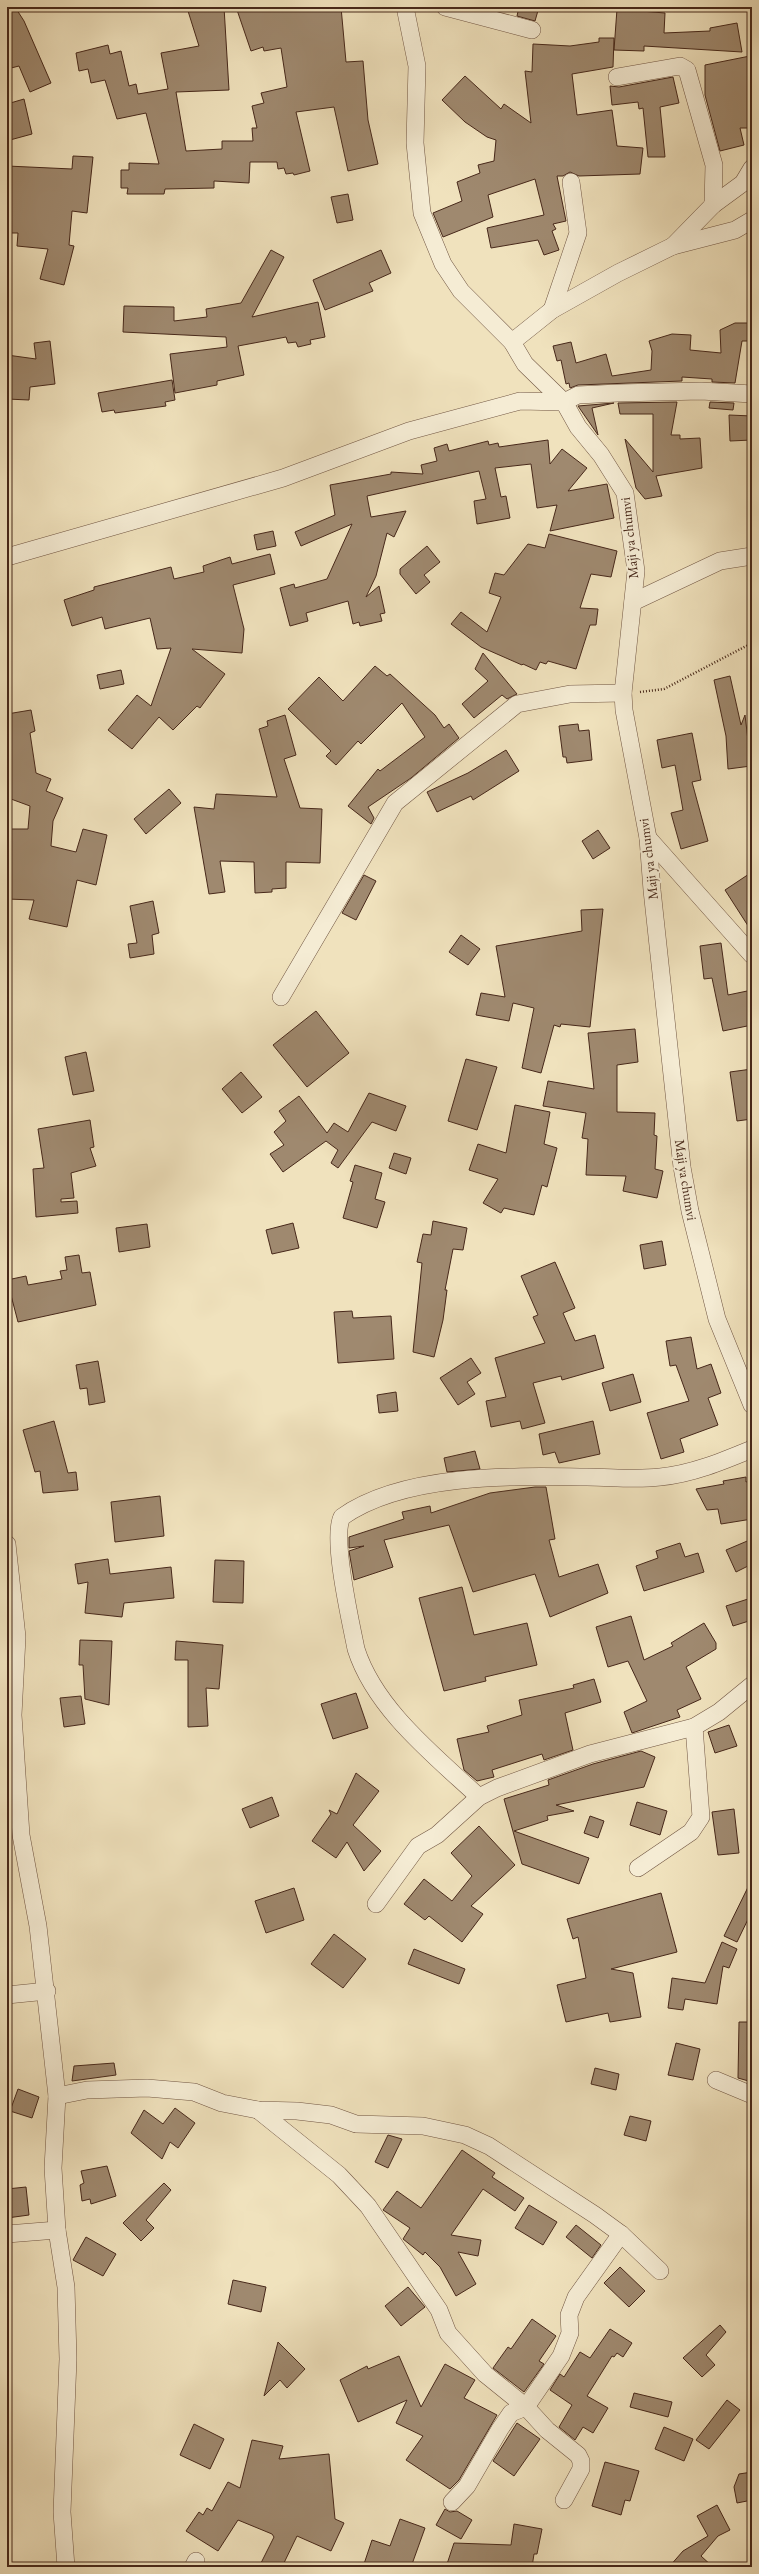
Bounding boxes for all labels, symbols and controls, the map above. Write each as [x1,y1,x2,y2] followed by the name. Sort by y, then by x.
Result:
[616,496,642,580] street label: Maji ya chumvi
[634,817,662,901] street label: Maji ya chumvi
[671,1138,701,1222] street label: Maji ya chumvi

